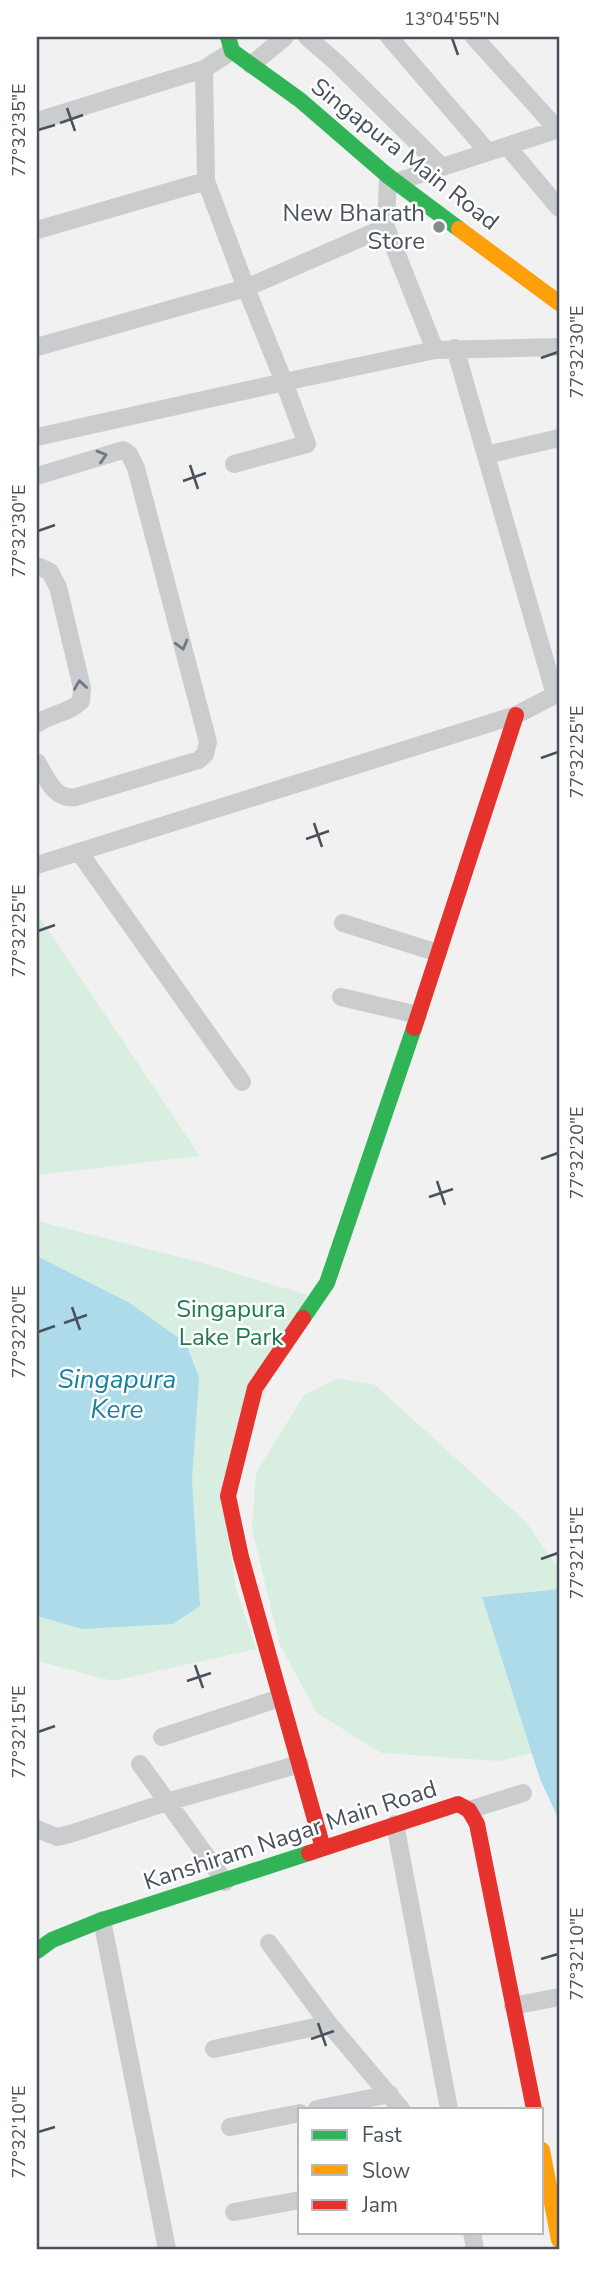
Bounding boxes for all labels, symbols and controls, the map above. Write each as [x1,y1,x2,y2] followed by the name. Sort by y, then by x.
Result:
[404,7,500,31] text: 13°04'55"N
[305,71,505,237] street label: Singapura Main Road
[7,84,31,177] text: 77°32'35"E
[282,197,425,257] place label: New Bharath Store
[431,219,447,235] marker: New Bharath Store
[565,306,589,399] text: 77°32'30"E
[96,449,108,464] one-way arrow
[7,485,31,578] text: 77°32'30"E
[174,639,188,651] one-way arrow
[72,679,87,691] one-way arrow
[565,706,589,799] text: 77°32'25"E
[7,885,31,978] text: 77°32'25"E
[565,1107,589,1200] text: 77°32'20"E
[7,1286,31,1379] text: 77°32'20"E
[176,1293,286,1353] park label: Singapura Lake Park
[58,1362,176,1427] water label: Singapura Kere
[565,1507,589,1600] text: 77°32'15"E
[7,1686,31,1779] text: 77°32'15"E
[139,1772,441,1898] street label: Kanshiram Nagar Main Road
[565,1908,589,2001] text: 77°32'10"E
[7,2086,31,2179] text: 77°32'10"E
[298,2108,544,2234] legend
[362,2121,402,2149] text: Fast
[362,2157,411,2185] text: Slow
[361,2191,398,2219] text: Jam

